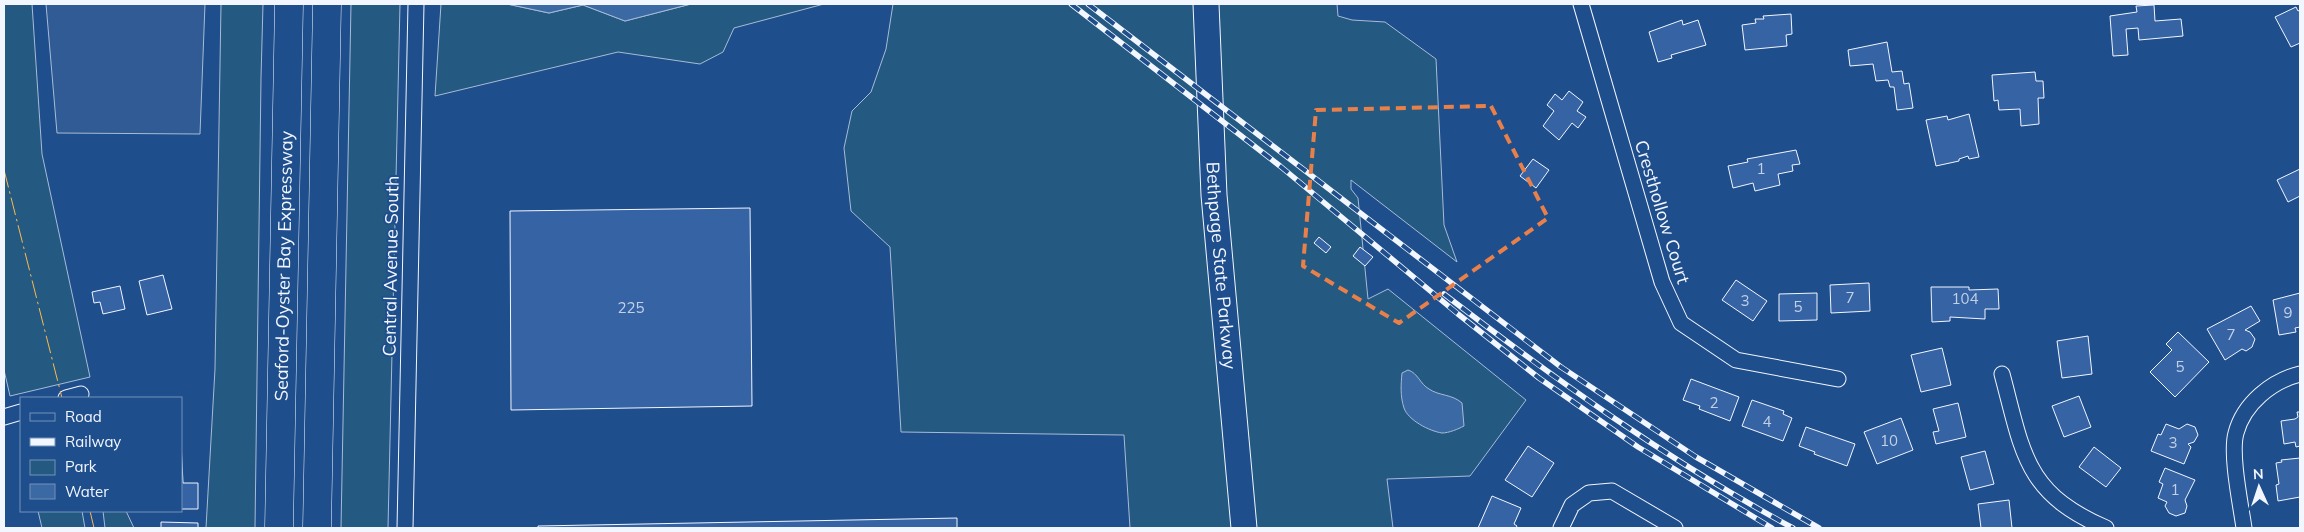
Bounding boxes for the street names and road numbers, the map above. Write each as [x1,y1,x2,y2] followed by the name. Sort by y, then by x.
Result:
[269,130,298,401] street label: Seaford-Oyster Bay Expressway
[1630,137,1695,287] street label: Cresthollow Court
[1202,161,1242,371] street label: Bethpage State Parkway
[377,175,404,357] street label: Central Avenue South

